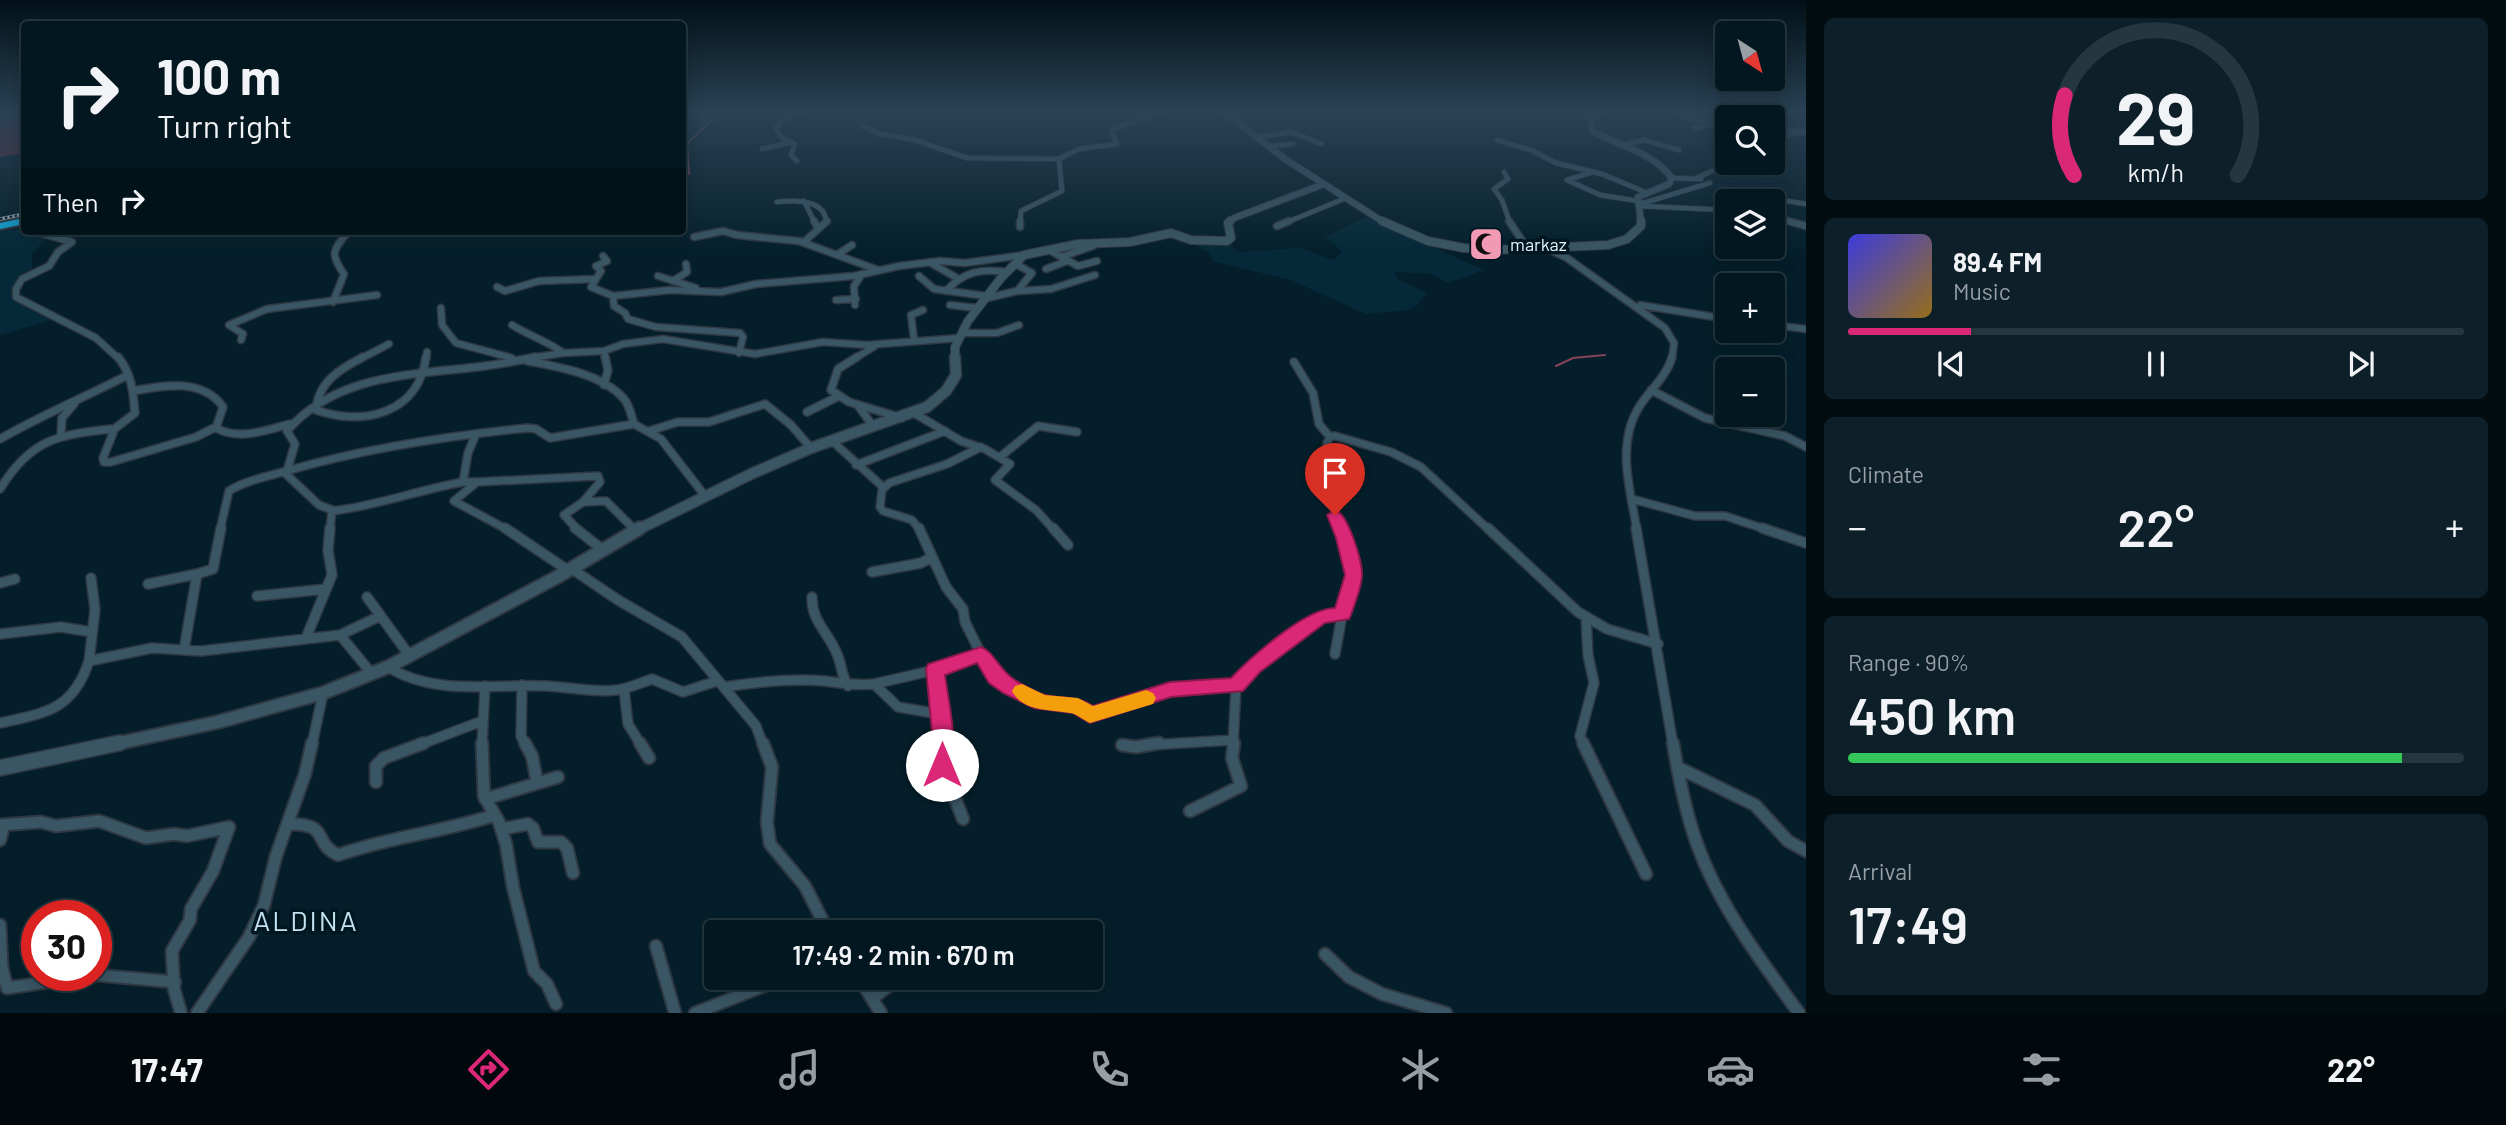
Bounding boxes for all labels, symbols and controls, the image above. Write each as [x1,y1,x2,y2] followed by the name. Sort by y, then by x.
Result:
[1715,21,1785,91] north arrow
[1715,21,1785,427] map controls
[157,46,281,105] text: 100 m
[42,49,133,140] icon: right
[2116,72,2196,160] text: 29
[1715,105,1785,175] button: search
[157,106,292,144] text: Turn right
[2128,157,2184,187] text: km/h
[113,182,151,220] icon: right
[42,186,99,217] text: Then
[1715,189,1785,259] button: layers
[1467,225,1505,263] mosque icon: markaz
[1510,233,1567,255] place label: markaz
[1953,246,2042,277] text: 89.4 FM
[1715,273,1785,343] button: +
[1953,277,2011,305] text: Music
[1932,345,1970,383] icon: previous
[2137,345,2175,383] icon: pause
[2342,345,2380,383] icon: next
[1715,357,1785,427] button: −
[1305,443,1365,515] pin
[1316,454,1354,492] icon: arrive
[1848,460,1924,488] text: Climate
[2118,495,2194,557] text: 22°
[1848,503,1867,549] text: −
[2445,503,2464,549] text: +
[1848,648,1969,676] text: Range · 90%
[1848,683,2016,745] text: 450 km
[905,728,979,802] position arrow
[1848,857,1912,885] text: Arrival
[1848,892,1968,954] text: 17:49
[21,900,112,991] speed limit sign: 30
[253,903,359,937] district label: ALDINA
[792,939,1015,970] text: 17:49 · 2 min · 670 m
[464,1045,513,1094] icon: directions
[775,1045,824,1094] icon: music
[1085,1045,1134,1094] icon: phone
[1396,1045,1445,1094] icon: climate
[1706,1045,1755,1094] icon: car
[2017,1045,2066,1094] icon: filters
[131,1050,203,1088] text: 17:47
[2327,1050,2375,1088] text: 22°

